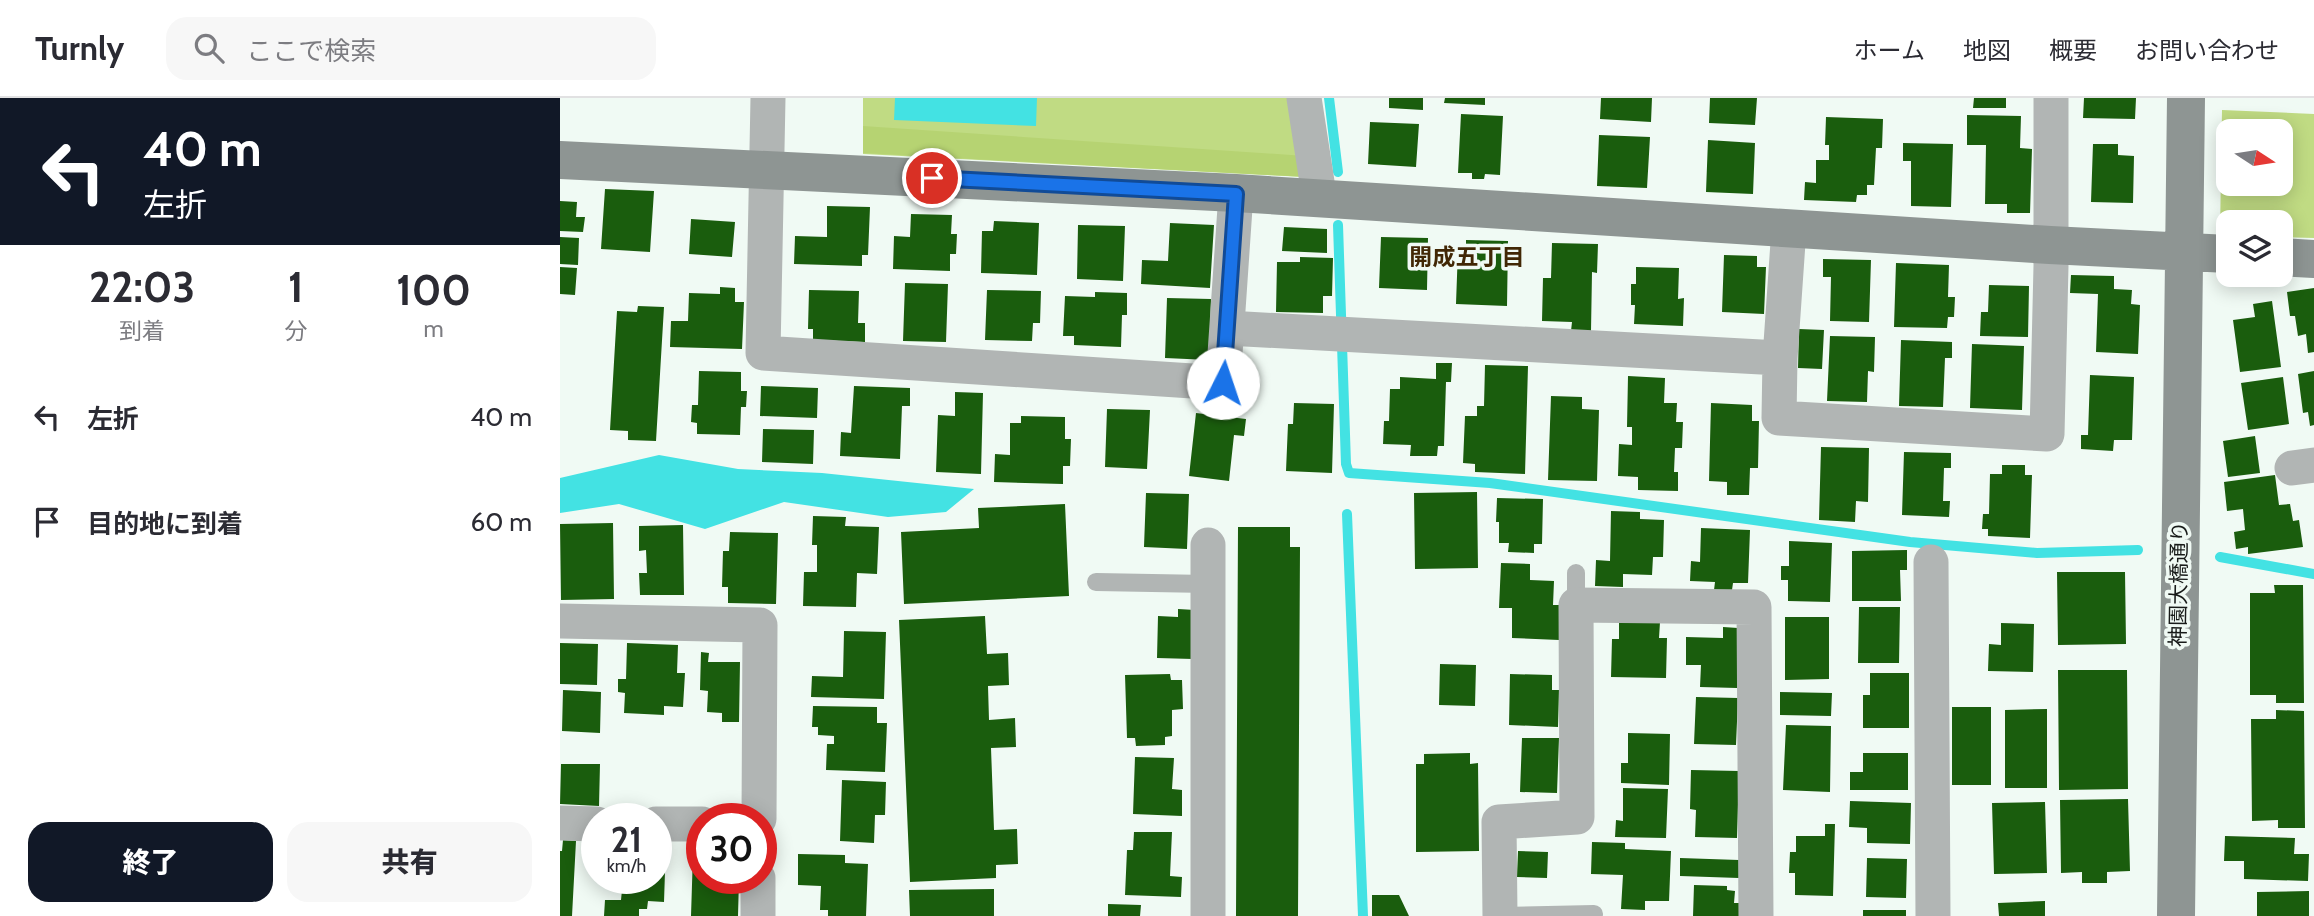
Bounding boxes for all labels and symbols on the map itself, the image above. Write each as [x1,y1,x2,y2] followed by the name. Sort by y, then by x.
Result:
[2216,119,2292,196] north arrow
[902,148,962,208] pin
[1410,243,1525,271] district label: 開成五丁目
[1186,346,1260,420] position arrow
[2165,521,2192,647] street label: 神園大橋通り
[686,803,777,894] speed limit sign: 30

